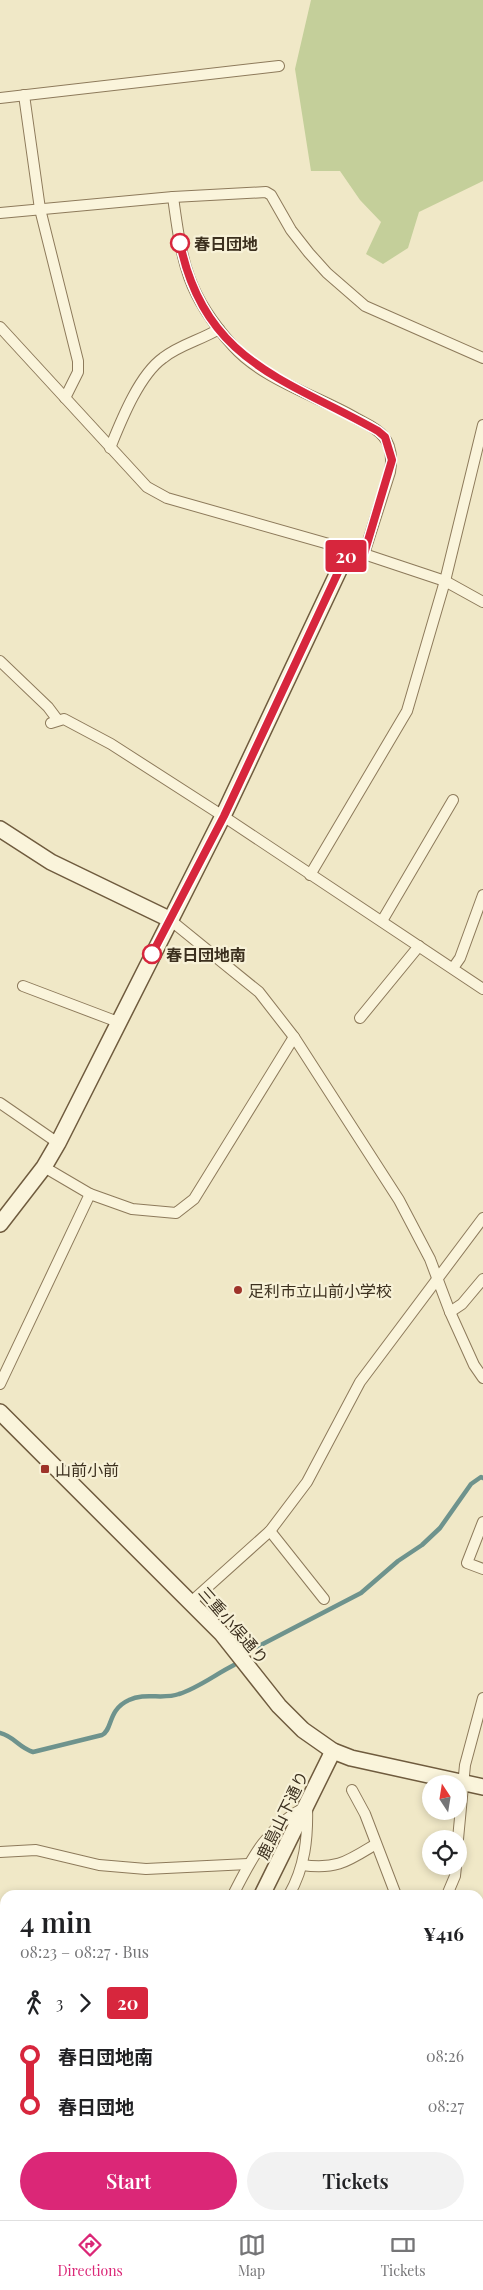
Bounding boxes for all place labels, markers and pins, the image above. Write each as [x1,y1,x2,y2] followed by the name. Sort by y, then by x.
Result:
[170,233,190,253] marker: 春日団地
[194,233,258,254] place label: 春日団地
[142,944,162,964] marker: 春日団地南
[166,944,246,965] place label: 春日団地南
[248,1280,392,1301] place label: 足利市立山前小学校
[232,1284,244,1296] marker: 足利市立山前小学校
[55,1459,119,1480] place label: 山前小前
[39,1463,51,1475] marker: 山前小前

